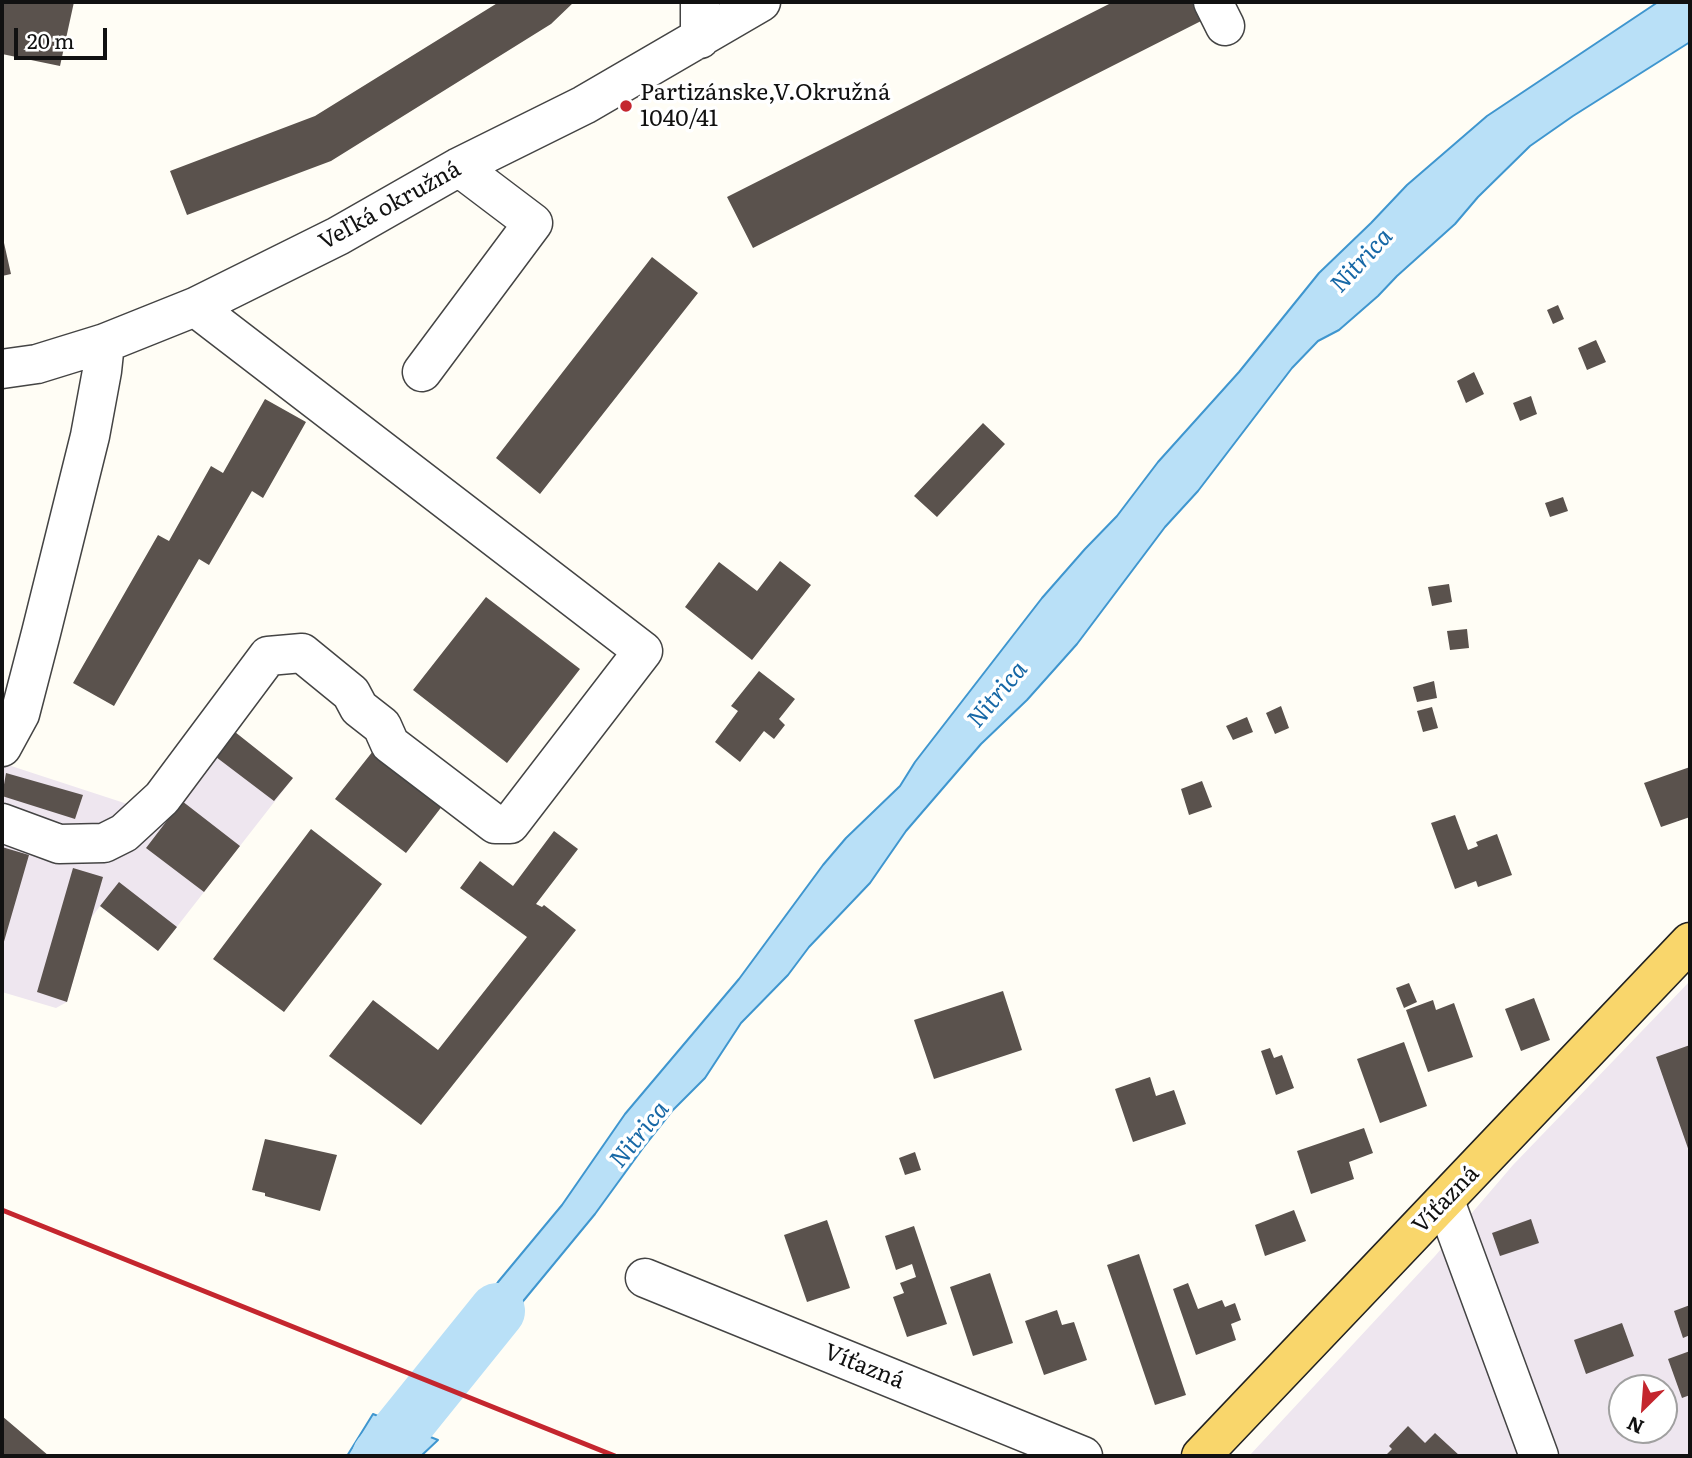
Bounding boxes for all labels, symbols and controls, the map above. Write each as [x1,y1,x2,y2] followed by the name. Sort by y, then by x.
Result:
[18,14,110,58] scale bar
[27,24,74,55] text: 20 m
[640,79,890,133] place label: Partizánske,V.Okružná 1040/41
[618,98,634,114] marker: Partizánske,V.Okružná 1040/41
[314,156,466,256] street label: Veľká okružná
[1325,223,1399,299] water label: Nitrica
[962,656,1034,734] water label: Nitrica
[604,1096,676,1174] water label: Nitrica
[1407,1160,1485,1240] street label: Víťazná
[820,1338,908,1396] street label: Víťazná
[1608,1374,1678,1444] north arrow
[1622,1410,1648,1442] text: N

